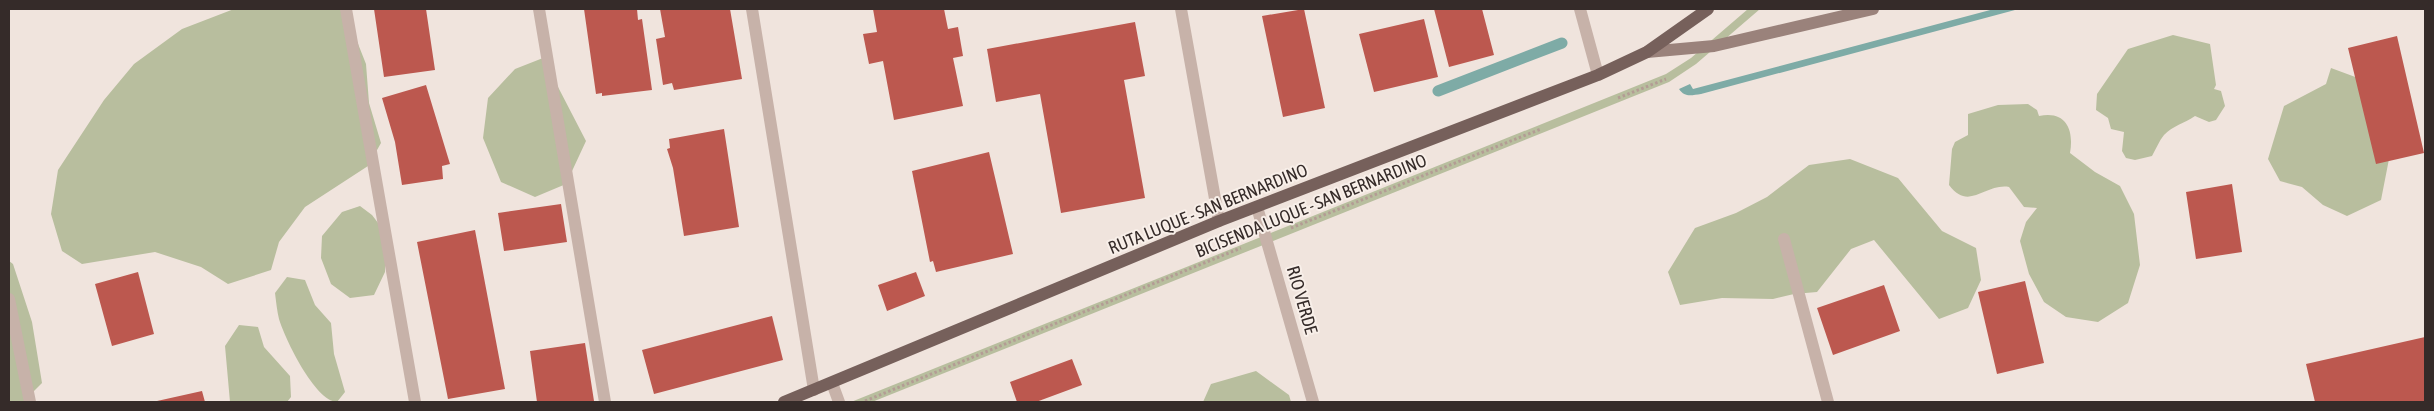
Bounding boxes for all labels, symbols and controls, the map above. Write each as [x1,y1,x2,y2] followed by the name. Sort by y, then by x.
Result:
[1192,149,1430,262] street label: BICISENDA LUQUE - SAN BERNARDINO
[1105,159,1310,258] street label: RUTA LUQUE - SAN BERNARDINO
[1283,263,1322,337] street label: RIO VERDE

